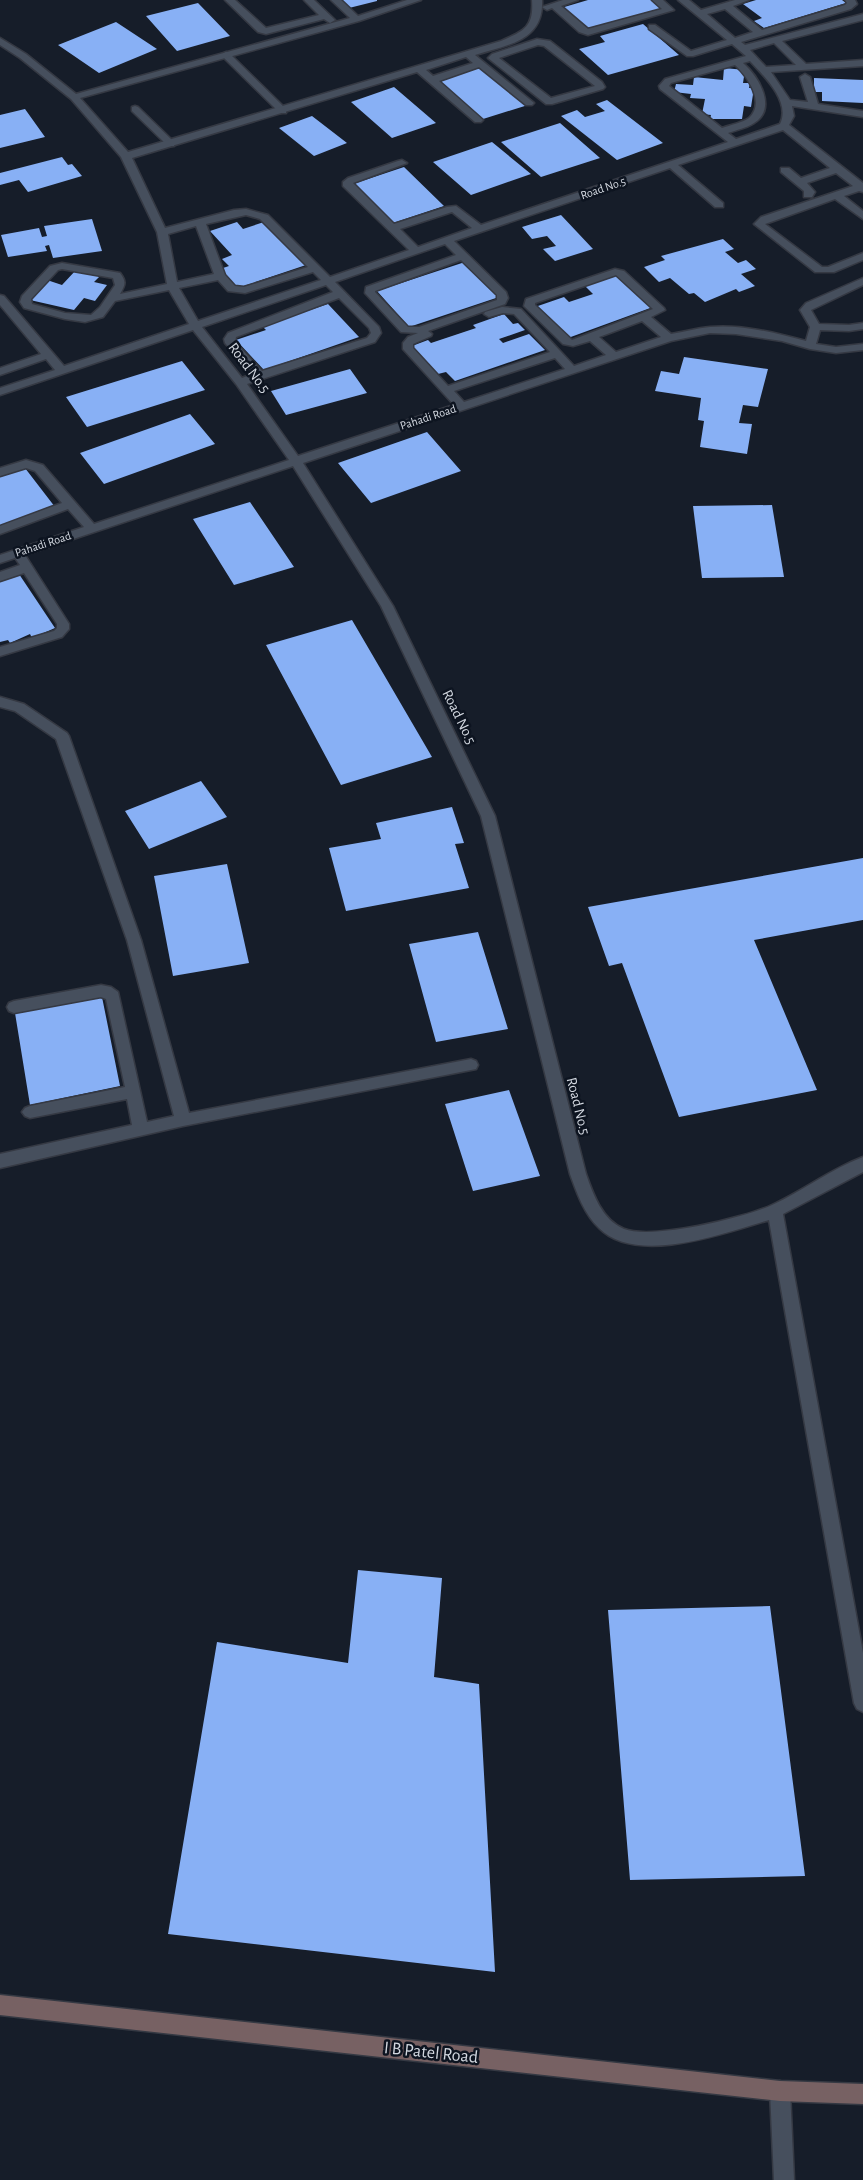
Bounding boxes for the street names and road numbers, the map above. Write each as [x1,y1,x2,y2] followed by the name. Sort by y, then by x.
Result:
[579,175,627,201] street label: Road No.5
[225,340,273,396] street label: Road No.5
[398,402,458,432] street label: Pahadi Road
[13,529,73,559] street label: Pahadi Road
[439,687,479,747] street label: Road No.5
[564,1076,592,1136] street label: Road No.5
[383,2039,479,2067] street label: I B Patel Road

